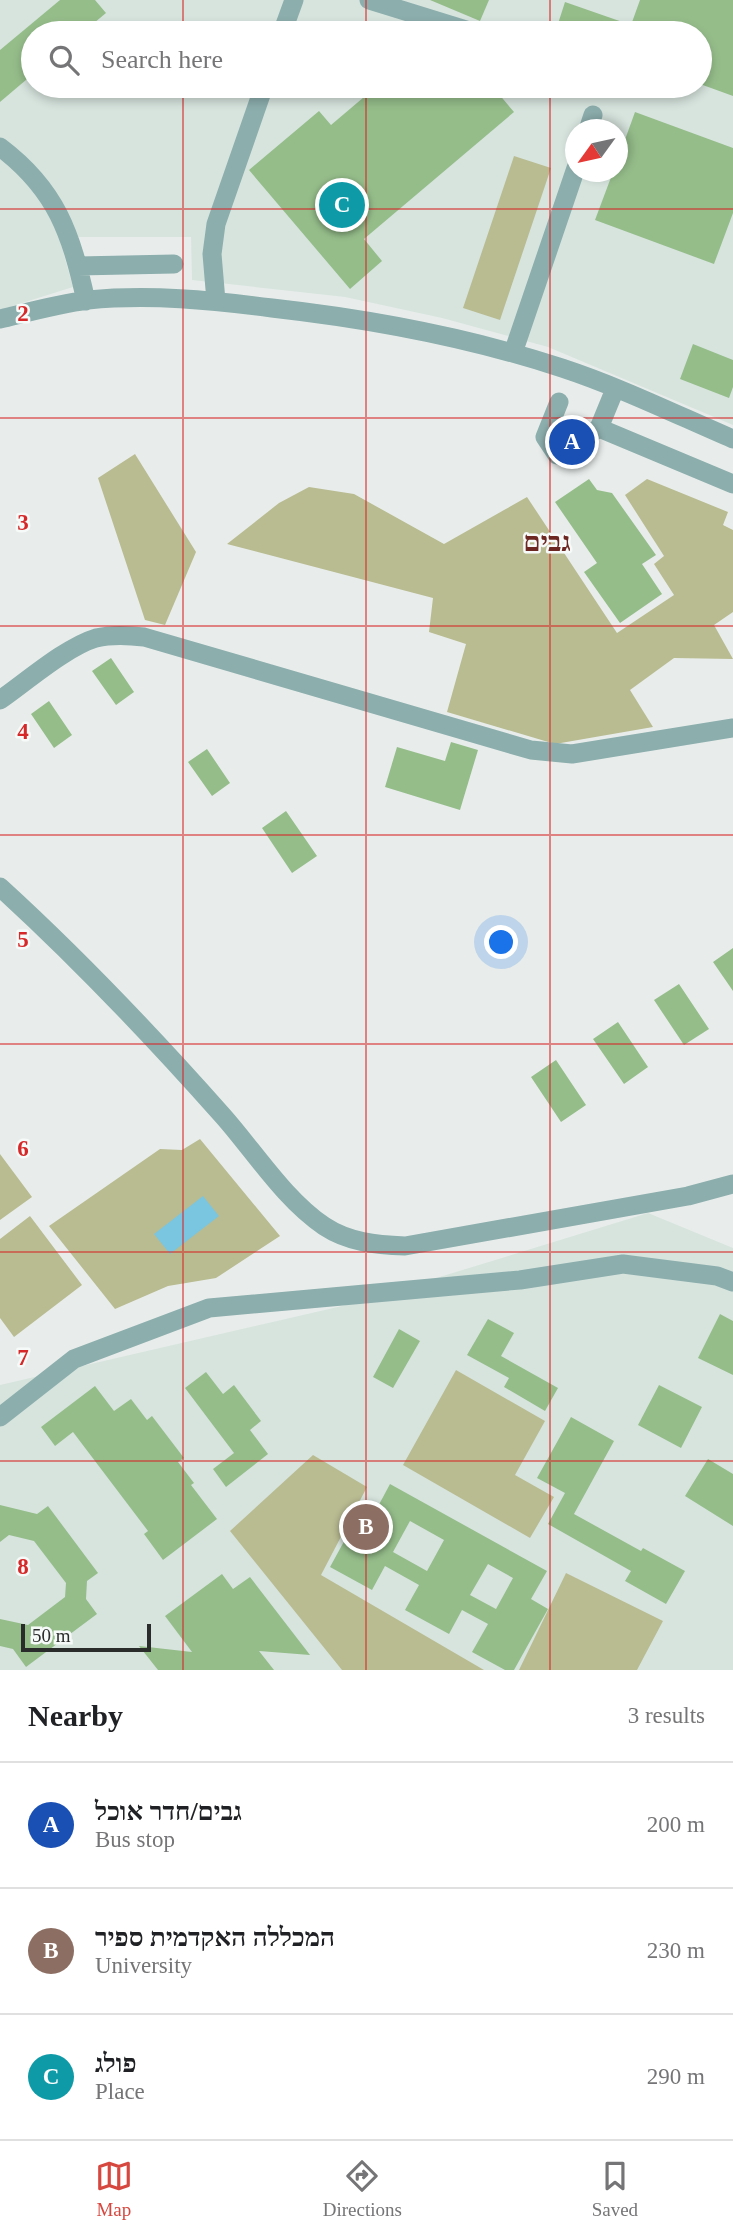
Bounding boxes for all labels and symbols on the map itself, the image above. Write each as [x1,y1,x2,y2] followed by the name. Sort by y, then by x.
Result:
[565,119,628,182] north arrow
[319,179,365,231] pin: C
[17,301,29,326] text: 2
[549,416,595,468] pin: A
[17,510,29,535] text: 3
[523,526,571,557] district label: גבים
[17,719,29,744] text: 4
[484,925,518,959] your location
[17,927,29,952] text: 5
[17,1136,29,1161] text: 6
[17,1345,29,1370] text: 7
[343,1501,389,1553] pin: B
[17,1554,29,1579] text: 8
[21,1621,150,1653] scale bar

